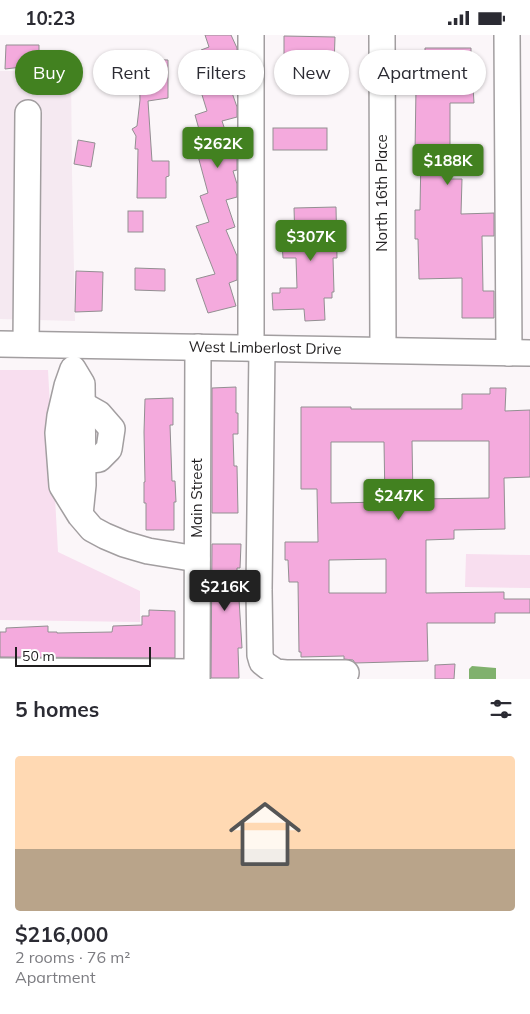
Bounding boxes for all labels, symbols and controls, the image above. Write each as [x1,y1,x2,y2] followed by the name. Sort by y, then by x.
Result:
[25,6,75,30] text: 10:23
[15,50,83,95] chip: Buy
[93,50,168,95] chip: Rent
[178,50,264,95] chip: Filters
[274,50,349,95] chip: New
[359,50,486,95] chip: Apartment
[183,127,253,169] pin: $262K
[193,133,243,153] text: $262K
[372,134,391,252] street label: North 16th Place
[413,143,483,186] pin: $188K
[423,150,473,170] text: $188K
[276,219,346,262] pin: $307K
[286,226,336,246] text: $307K
[188,337,342,358] street label: West Limberlost Drive
[187,458,206,538] street label: Main Street
[364,479,434,521] pin: $247K
[374,485,424,505] text: $247K
[190,569,260,612] pin: $216K
[200,576,250,596] text: $216K
[15,644,151,667] scale bar
[22,647,55,665] text: 50 m
[487,695,515,723] icon: filters
[15,696,99,722] text: 5 homes
[220,789,310,879] icon: home
[15,921,108,947] text: $216,000
[15,947,130,967] text: 2 rooms · 76 m²
[15,967,96,987] text: Apartment

